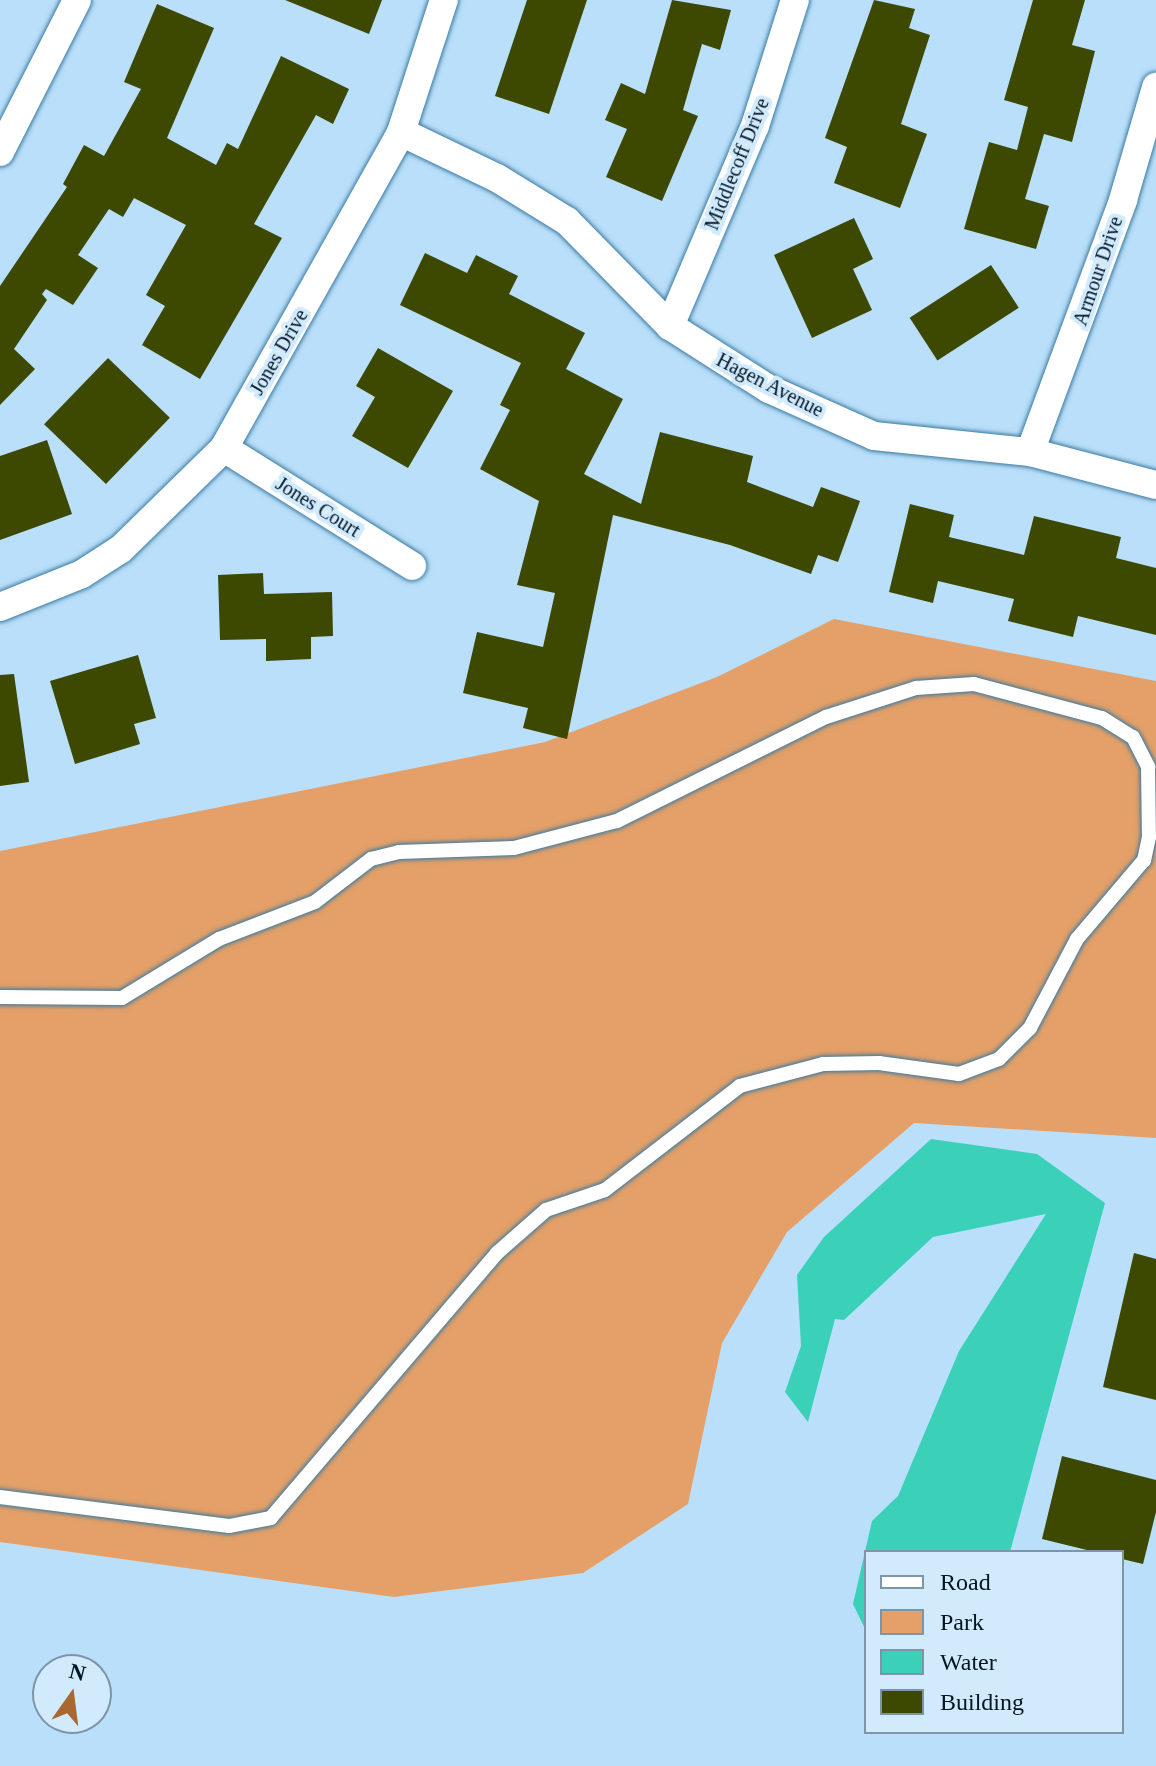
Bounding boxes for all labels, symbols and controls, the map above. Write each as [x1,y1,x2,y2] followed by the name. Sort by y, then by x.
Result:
[700,95,774,233] street label: Middlecoff Drive
[1068,213,1128,329] street label: Armour Drive
[245,305,313,399] street label: Jones Drive
[712,348,828,422] street label: Hagen Avenue
[271,472,365,542] street label: Jones Court
[864,1550,1124,1734] legend
[940,1569,991,1595] text: Road
[940,1609,984,1635] text: Park
[940,1649,997,1675] text: Water
[32,1654,112,1734] north arrow
[67,1658,88,1686] text: N
[940,1689,1024,1715] text: Building

